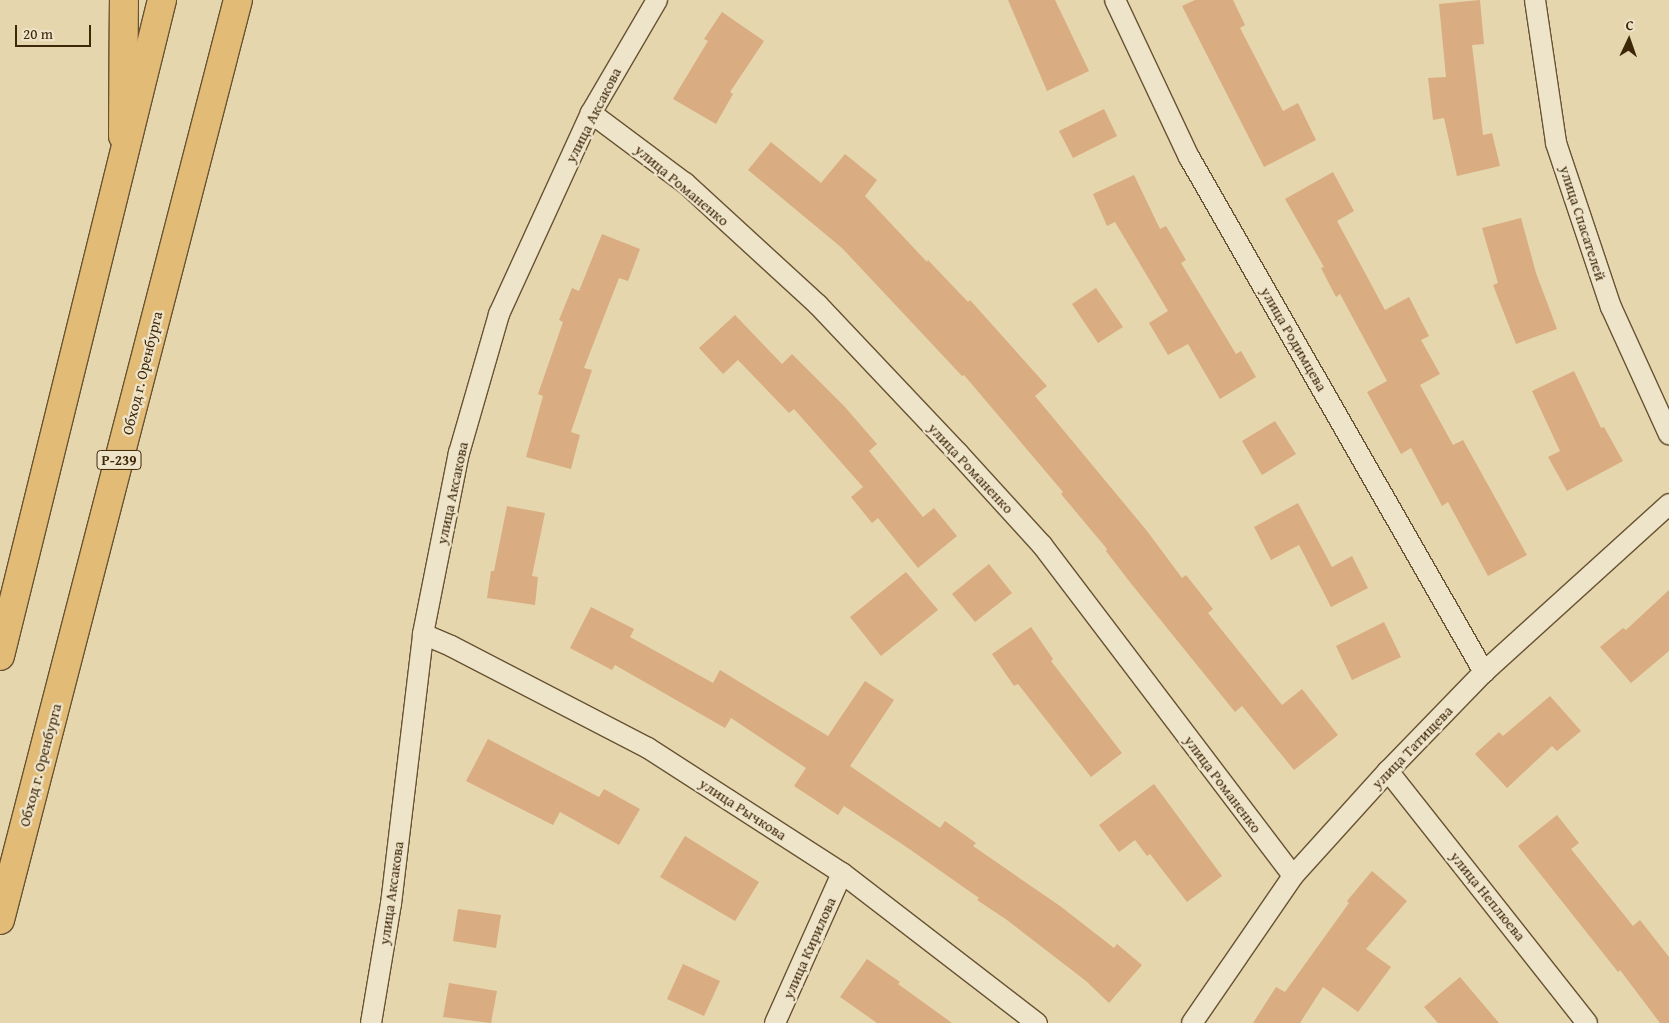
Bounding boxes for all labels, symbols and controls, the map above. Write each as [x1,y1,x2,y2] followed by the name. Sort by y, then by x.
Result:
[18,15,94,47] scale bar
[1604,15,1654,65] north arrow
[1625,15,1634,35] text: С
[23,23,53,44] text: 20 m
[561,64,625,166] street label: улица Аксакова
[631,140,733,230] street label: улица Романенко
[1556,163,1610,283] street label: улица Спасателей
[1257,284,1331,394] street label: улица Родимцева
[118,309,166,437] street label: Обход г. Оренбурга
[924,419,1018,517] street label: улица Романенко
[432,440,472,546] street label: улица Аксакова
[96,448,142,472] road number: Р-239
[15,701,65,829] street label: Обход г. Оренбурга
[1368,702,1456,792] street label: улица Татищева
[1181,732,1265,836] street label: улица Романенко
[696,774,790,844] street label: улица Рычкова
[375,840,407,946] street label: улица Аксакова
[1446,848,1530,944] street label: улица Неплюева
[779,894,839,1002] street label: улица Кирилова

